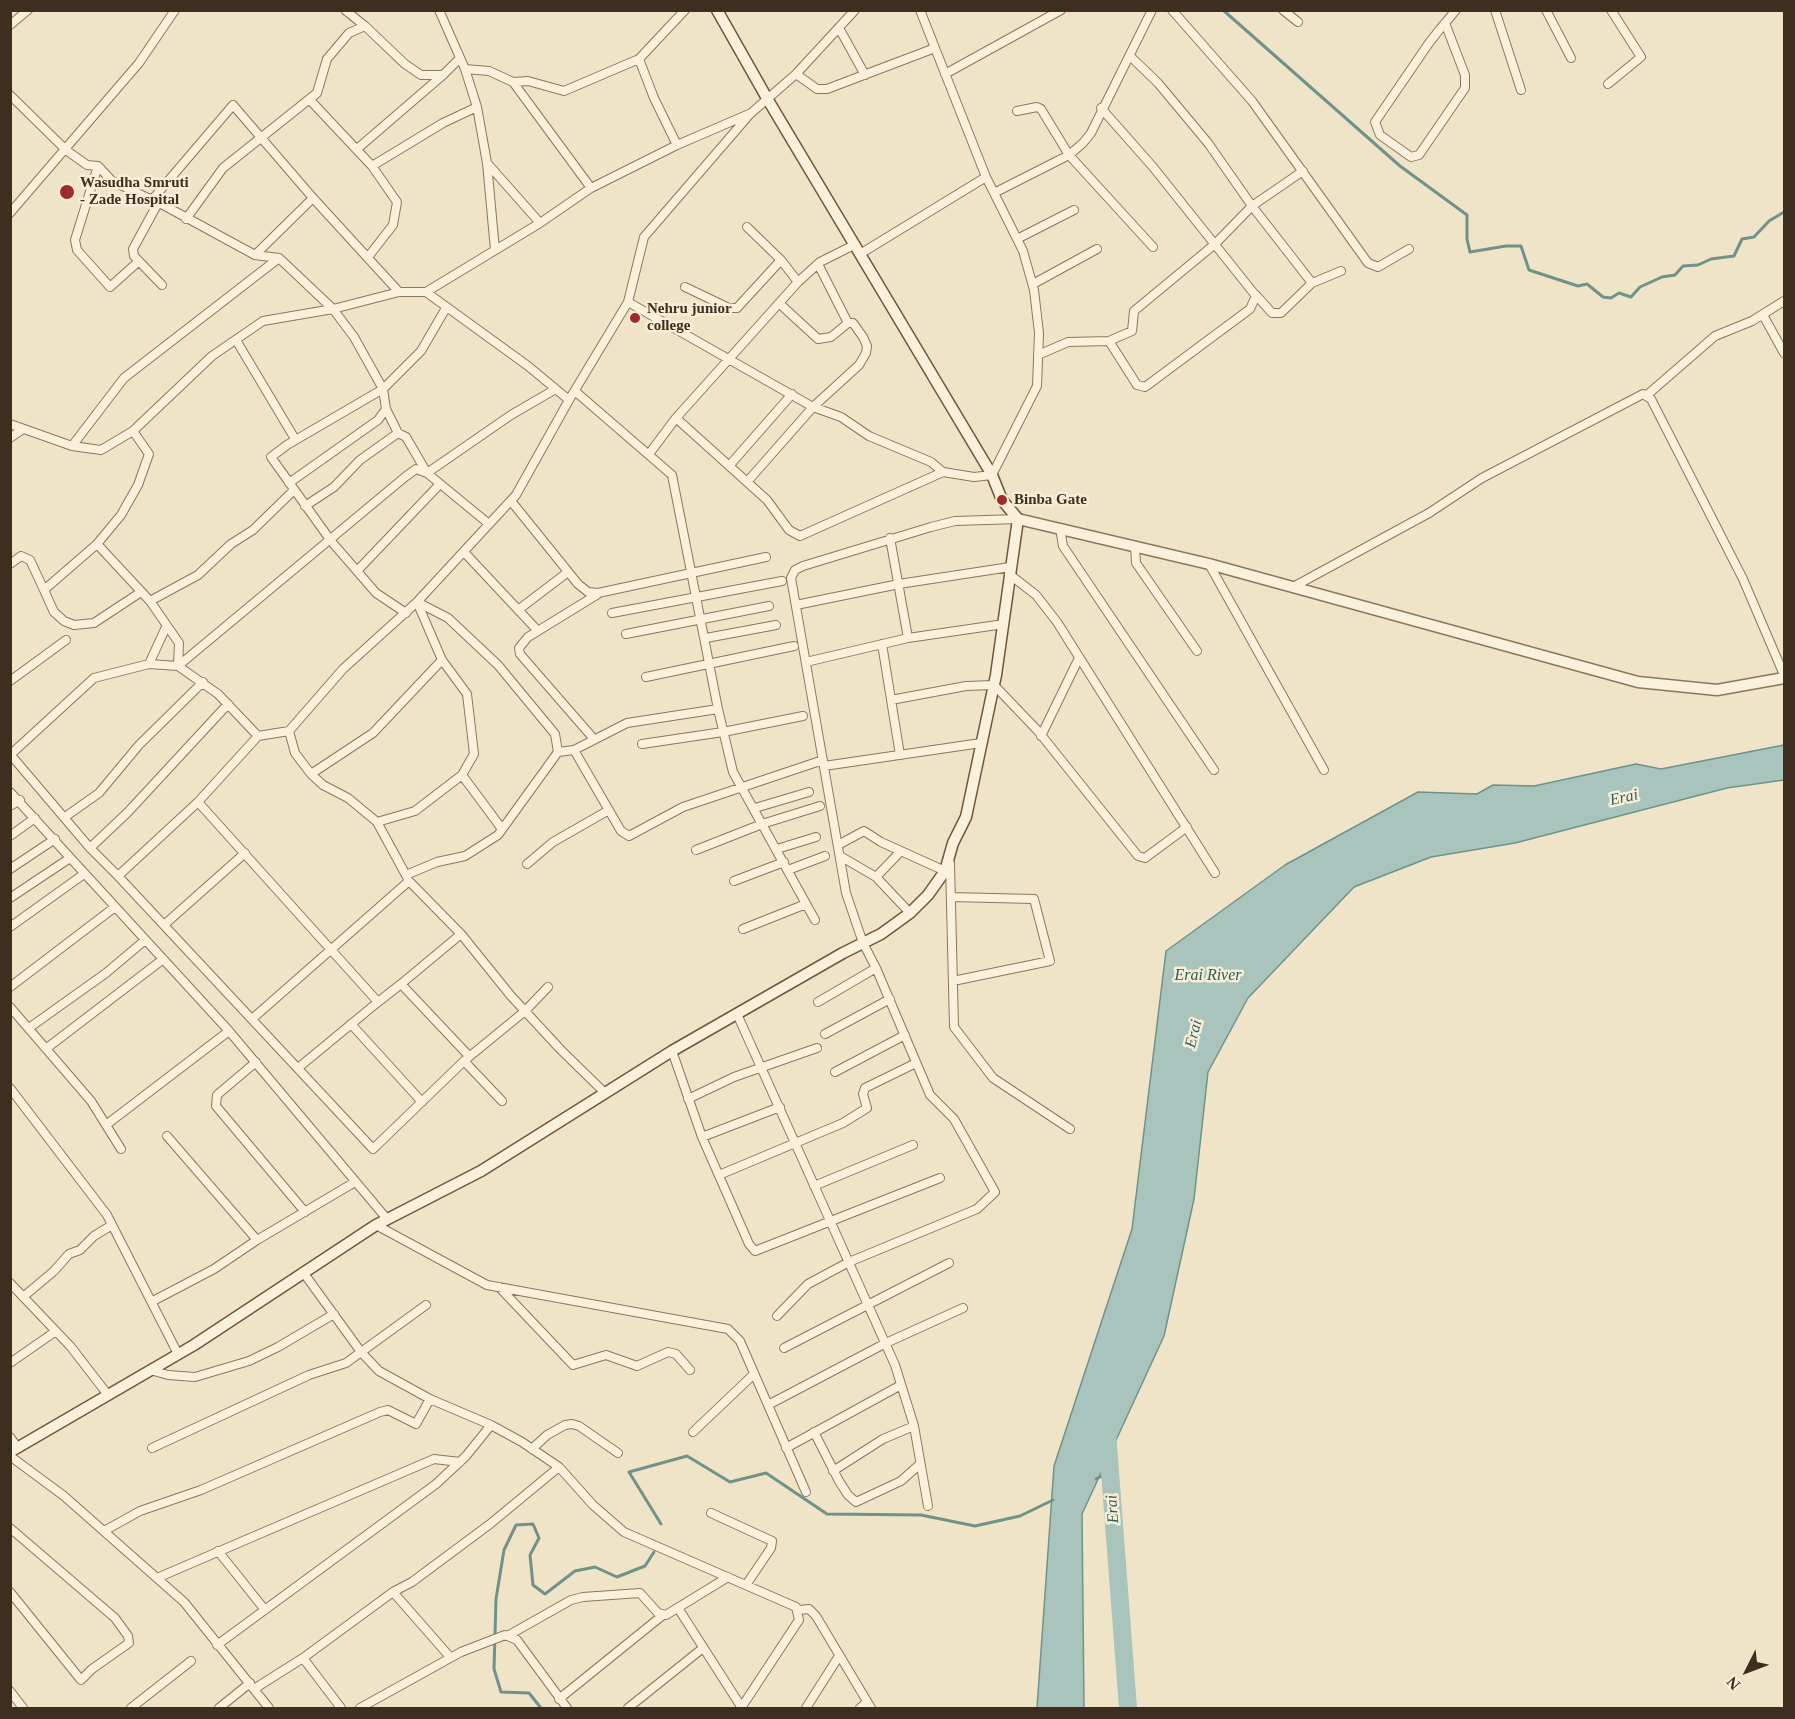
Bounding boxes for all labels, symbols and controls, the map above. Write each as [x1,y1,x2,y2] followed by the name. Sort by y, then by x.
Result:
[80,174,189,209] place label: Wasudha Smruti - Zade Hospital
[58,183,76,201] marker: Wasudha Smruti - Zade Hospital
[647,300,732,335] place label: Nehru junior college
[628,311,642,325] marker: Nehru junior college
[1014,491,1087,509] place label: Binba Gate
[995,493,1009,507] marker: Binba Gate
[1608,786,1640,810] water label: Erai
[1174,966,1242,986] water label: Erai River
[1181,1018,1207,1050] water label: Erai
[1102,1494,1124,1524] water label: Erai
[1717,1641,1777,1701] north arrow
[1723,1673,1743,1693] text: N

